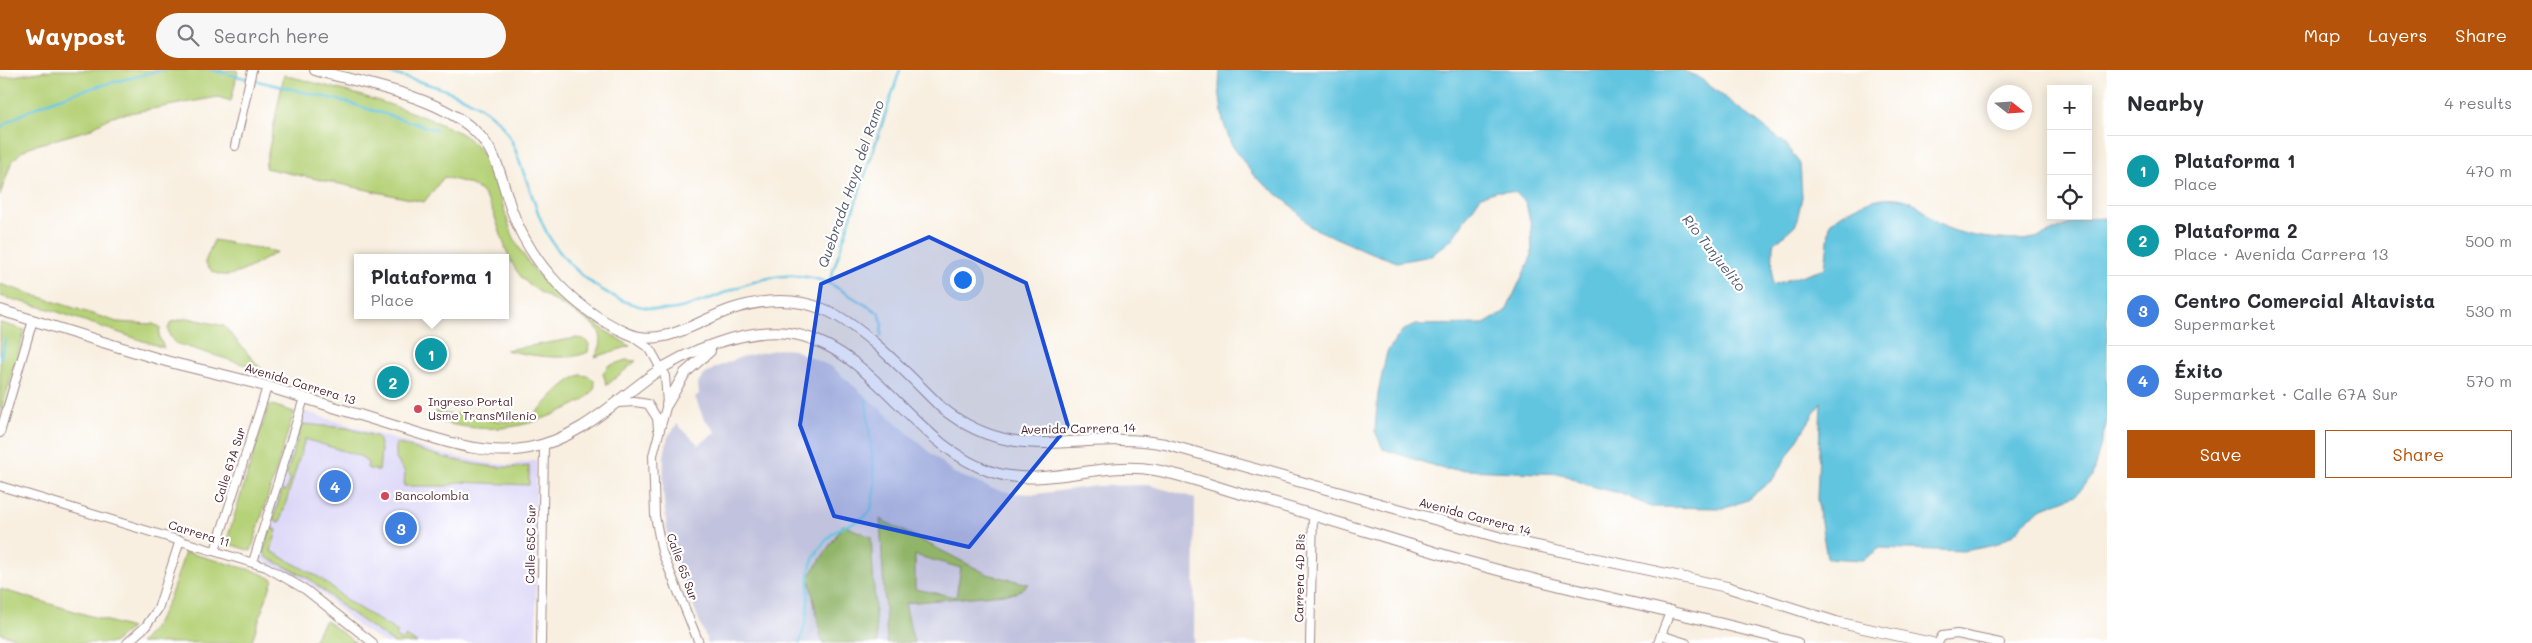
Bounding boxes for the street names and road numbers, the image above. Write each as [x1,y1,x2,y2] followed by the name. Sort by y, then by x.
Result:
[243,359,358,408] street label: Avenida Carrera 13
[1020,419,1136,437] street label: Avenida Carrera 14
[209,425,249,505] street label: Calle 67A Sur
[1417,493,1533,539] street label: Avenida Carrera 14
[521,504,539,584] street label: Calle 65C Sur
[167,516,232,550] street label: Carrera 11
[663,531,703,603] street label: Calle 65 Sur
[1290,533,1308,623] street label: Carrera 4D Bis

